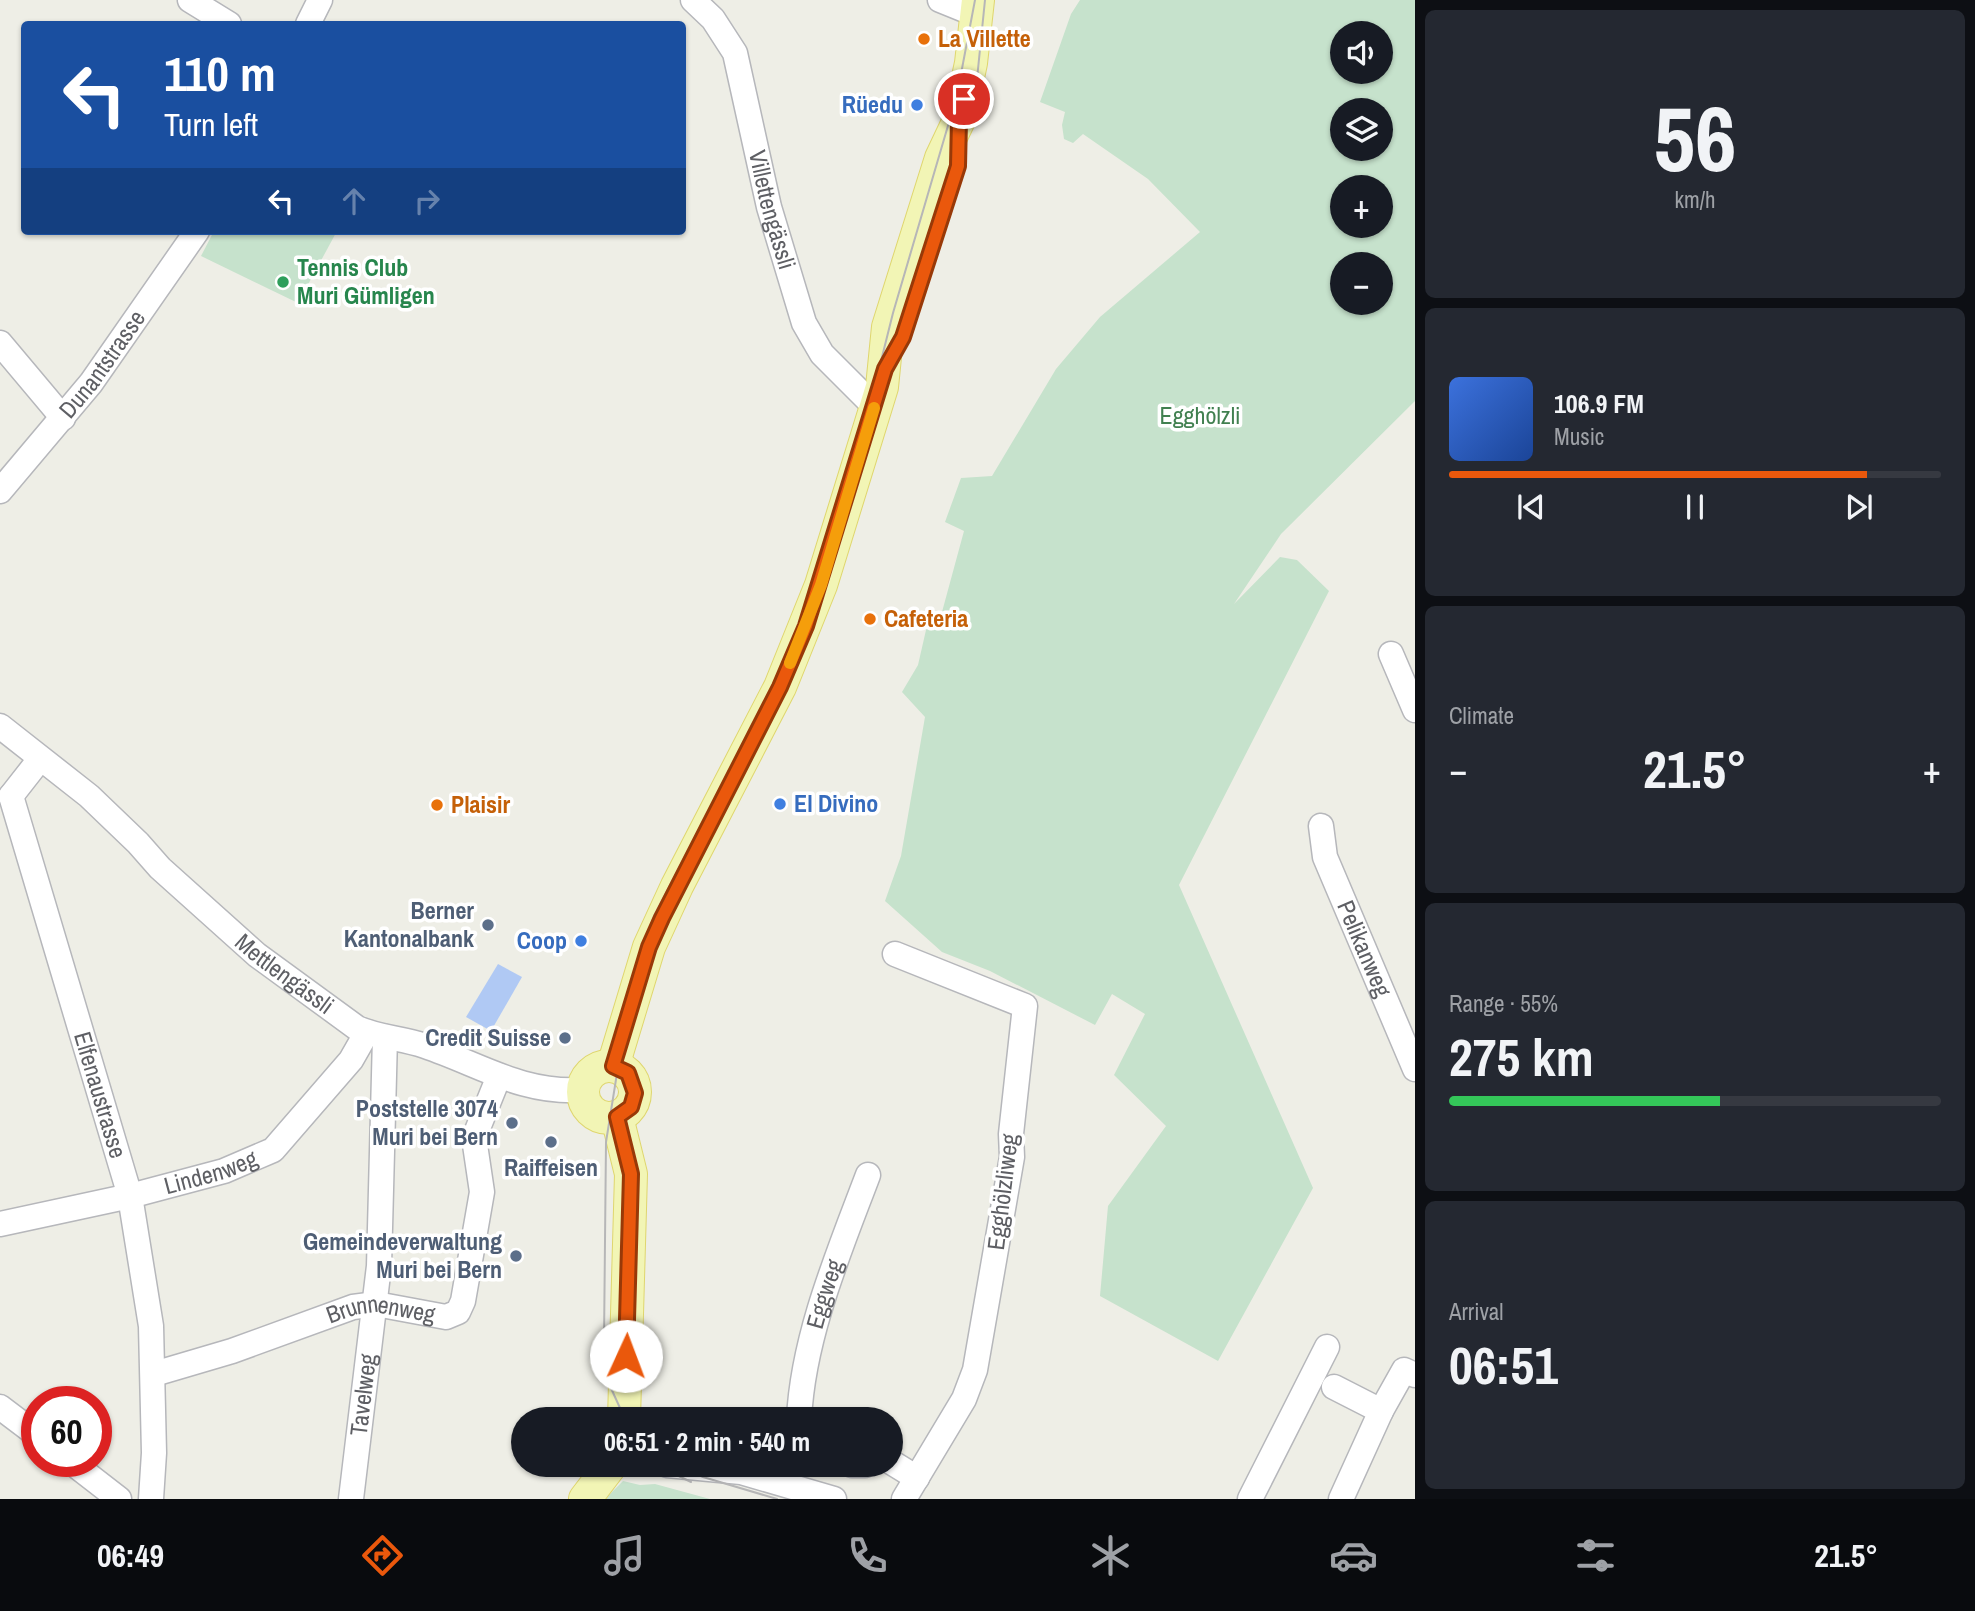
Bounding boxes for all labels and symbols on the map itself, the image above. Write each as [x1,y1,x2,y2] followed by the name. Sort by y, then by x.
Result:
[938,22,1031,54] place label: La Villette
[916,31,932,47] marker: La Villette
[934,69,994,129] pin
[842,88,903,120] place label: Rüedu
[909,97,925,113] marker: Rüedu
[742,147,804,273] street label: Villettengässli
[297,251,435,311] place label: Tennis Club Muri Gümligen
[275,274,291,290] marker: Tennis Club Muri Gümligen
[51,303,152,425] street label: Dunantstrasse
[1160,399,1240,431] park label: Egghölzli
[884,602,968,634] place label: Cafeteria
[862,611,878,627] marker: Cafeteria
[794,787,878,819] place label: El Divino
[451,788,510,820] place label: Plaisir
[772,796,788,812] marker: El Divino
[429,797,445,813] marker: Plaisir
[344,894,474,954] place label: Berner Kantonalbank
[1330,895,1400,1002] street label: Pelikanweg
[480,917,496,933] marker: Berner Kantonalbank
[517,924,567,956] place label: Coop
[229,926,341,1021] street label: Mettlengässli
[573,933,589,949] marker: Coop
[425,1021,551,1053] place label: Credit Suisse
[67,1028,135,1162] street label: Elfenaustrasse
[557,1030,573,1046] marker: Credit Suisse
[356,1092,498,1152] place label: Poststelle 3074 Muri bei Bern
[504,1115,520,1131] marker: Poststelle 3074 Muri bei Bern
[979,1132,1025,1252] street label: Egghölzliweg
[543,1134,559,1150] marker: Raiffeisen
[160,1142,262,1201] street label: Lindenweg
[504,1151,598,1183] place label: Raiffeisen
[303,1225,502,1285] place label: Gemeindeverwaltung Muri bei Bern
[508,1248,524,1264] marker: Gemeindeverwaltung Muri bei Bern
[798,1255,850,1332] street label: Eggweg
[321,1287,438,1330] street label: Brunnenweg
[589,1319,663,1393] position arrow
[342,1352,383,1437] street label: Tavelweg
[21,1386,112,1477] speed limit sign: 60

